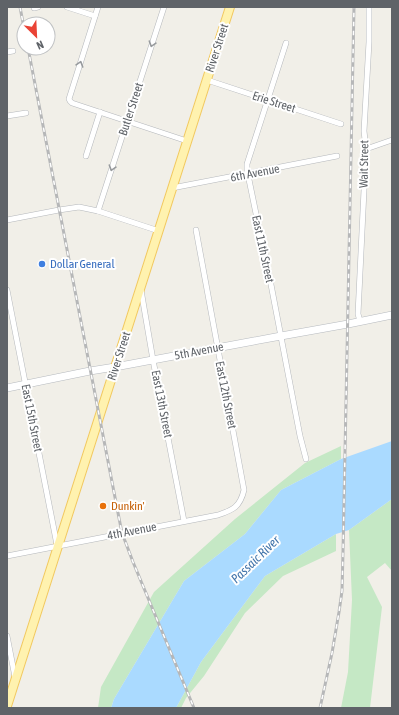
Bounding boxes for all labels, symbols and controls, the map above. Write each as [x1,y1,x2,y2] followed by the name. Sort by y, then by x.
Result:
[16,16,56,56] north arrow
[203,21,232,74] street label: River Street
[35,38,45,52] text: N
[148,40,157,47] one-way arrow
[75,61,84,68] one-way arrow
[116,80,146,137] street label: Butler Street
[251,88,298,116] street label: Erie Street
[357,139,371,188] street label: Wait Street
[229,161,281,185] street label: 6th Avenue
[108,164,117,171] one-way arrow
[249,214,277,285] street label: East 11th Street
[50,257,115,271] place label: Dollar General
[37,259,47,269] marker: Dollar General
[105,329,134,382] street label: River Street
[173,339,225,363] street label: 5th Avenue
[213,360,240,431] street label: East 12th Street
[149,369,176,440] street label: East 13th Street
[19,383,46,454] street label: East 15th Street
[111,499,145,513] place label: Dunkin'
[98,501,108,511] marker: Dunkin'
[106,519,158,543] street label: 4th Avenue
[228,532,284,586] water label: Passaic River

